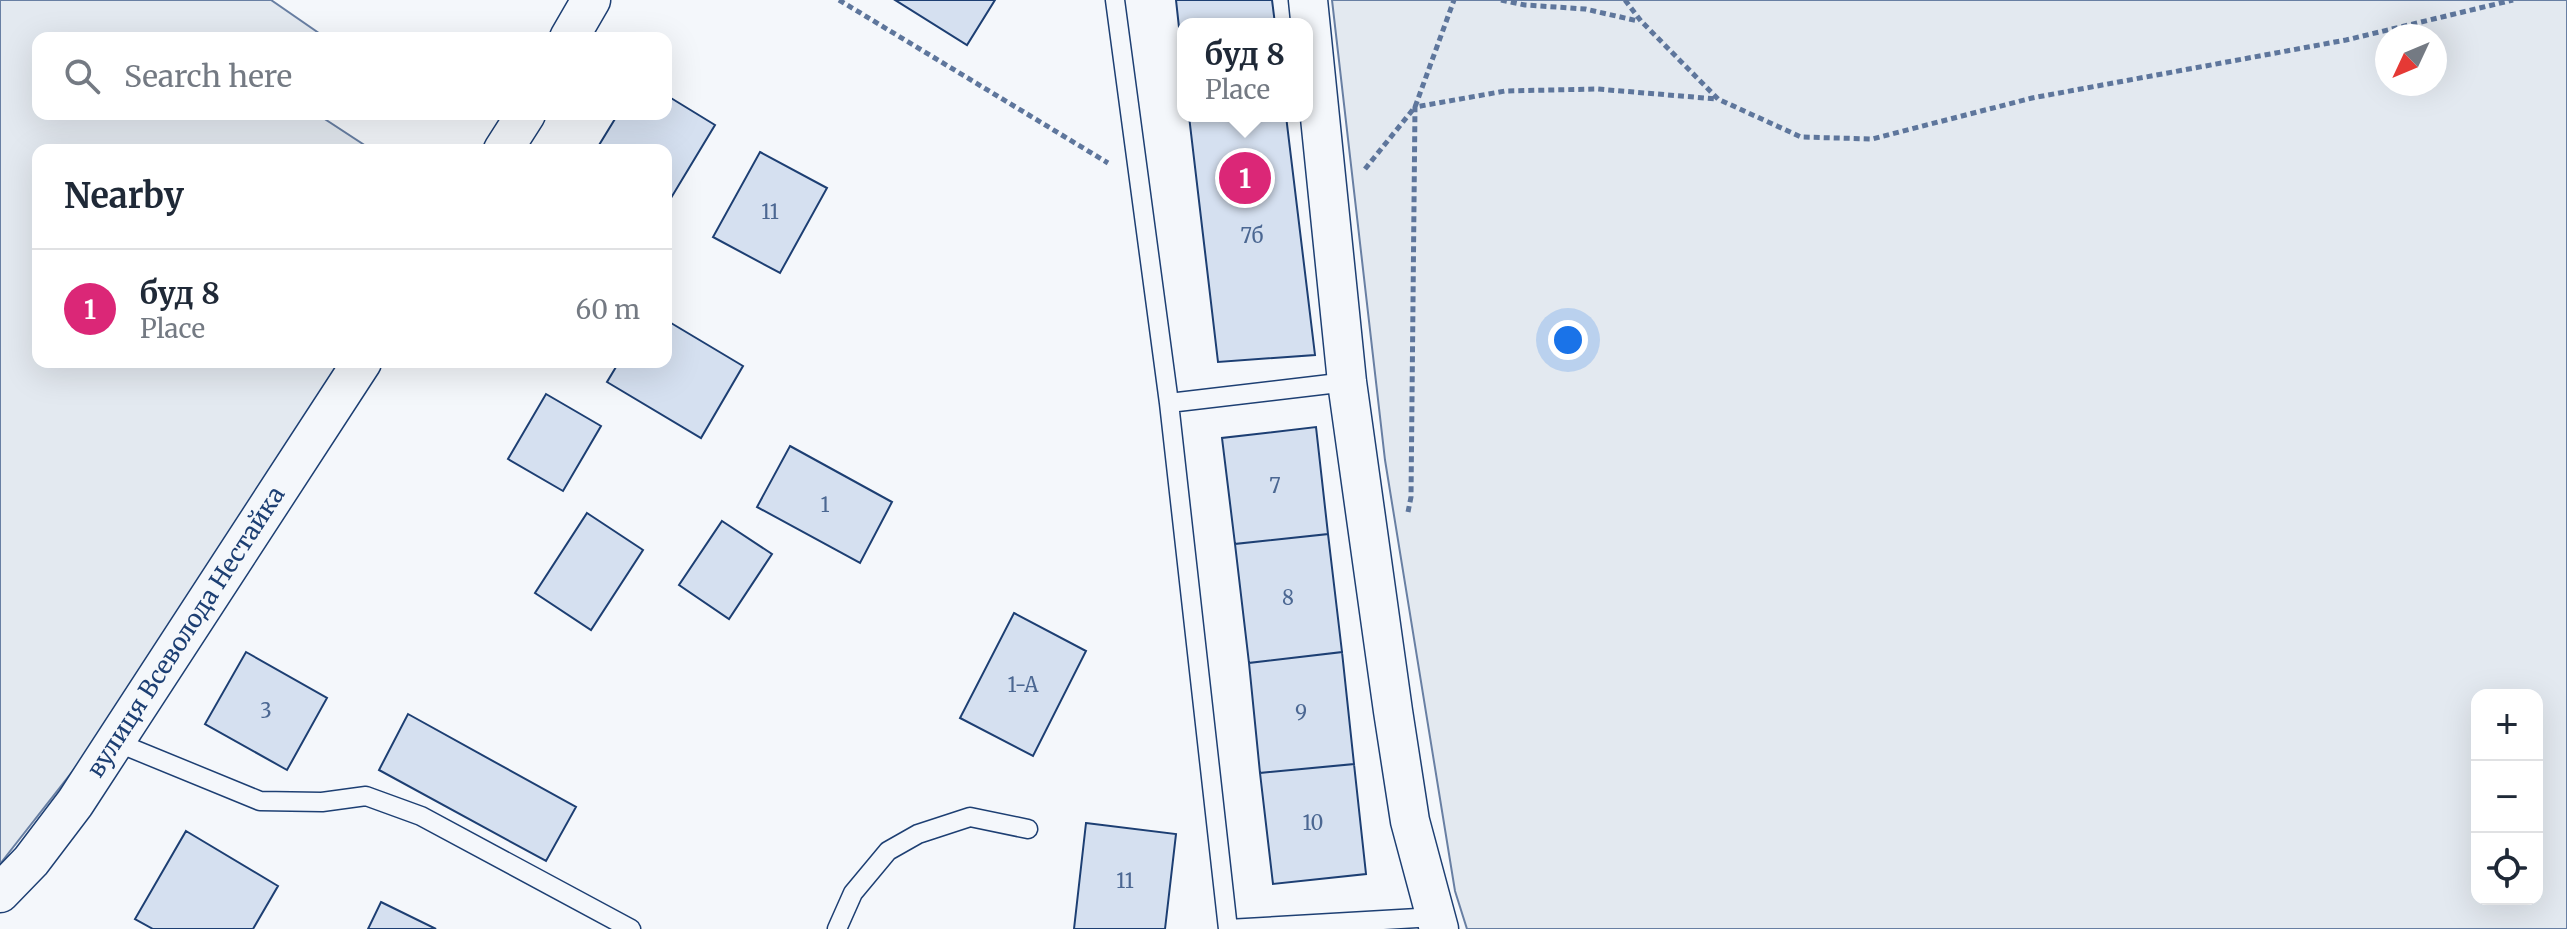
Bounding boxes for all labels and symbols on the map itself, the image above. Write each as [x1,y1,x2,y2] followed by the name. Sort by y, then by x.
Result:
[2375,24,2447,96] north arrow
[1219,148,1271,208] pin: 1
[761,199,779,224] house number: 11
[1241,223,1263,248] house number: 7б
[1548,320,1588,360] your location
[1269,473,1281,498] house number: 7
[80,480,291,783] street label: вулиця Всеволода Нестайка
[820,492,830,517] house number: 1
[1282,585,1294,610] house number: 8
[1008,672,1039,697] house number: 1-А
[260,698,272,723] house number: 3
[1295,700,1307,725] house number: 9
[1302,810,1324,835] house number: 10
[1116,868,1134,893] house number: 11

